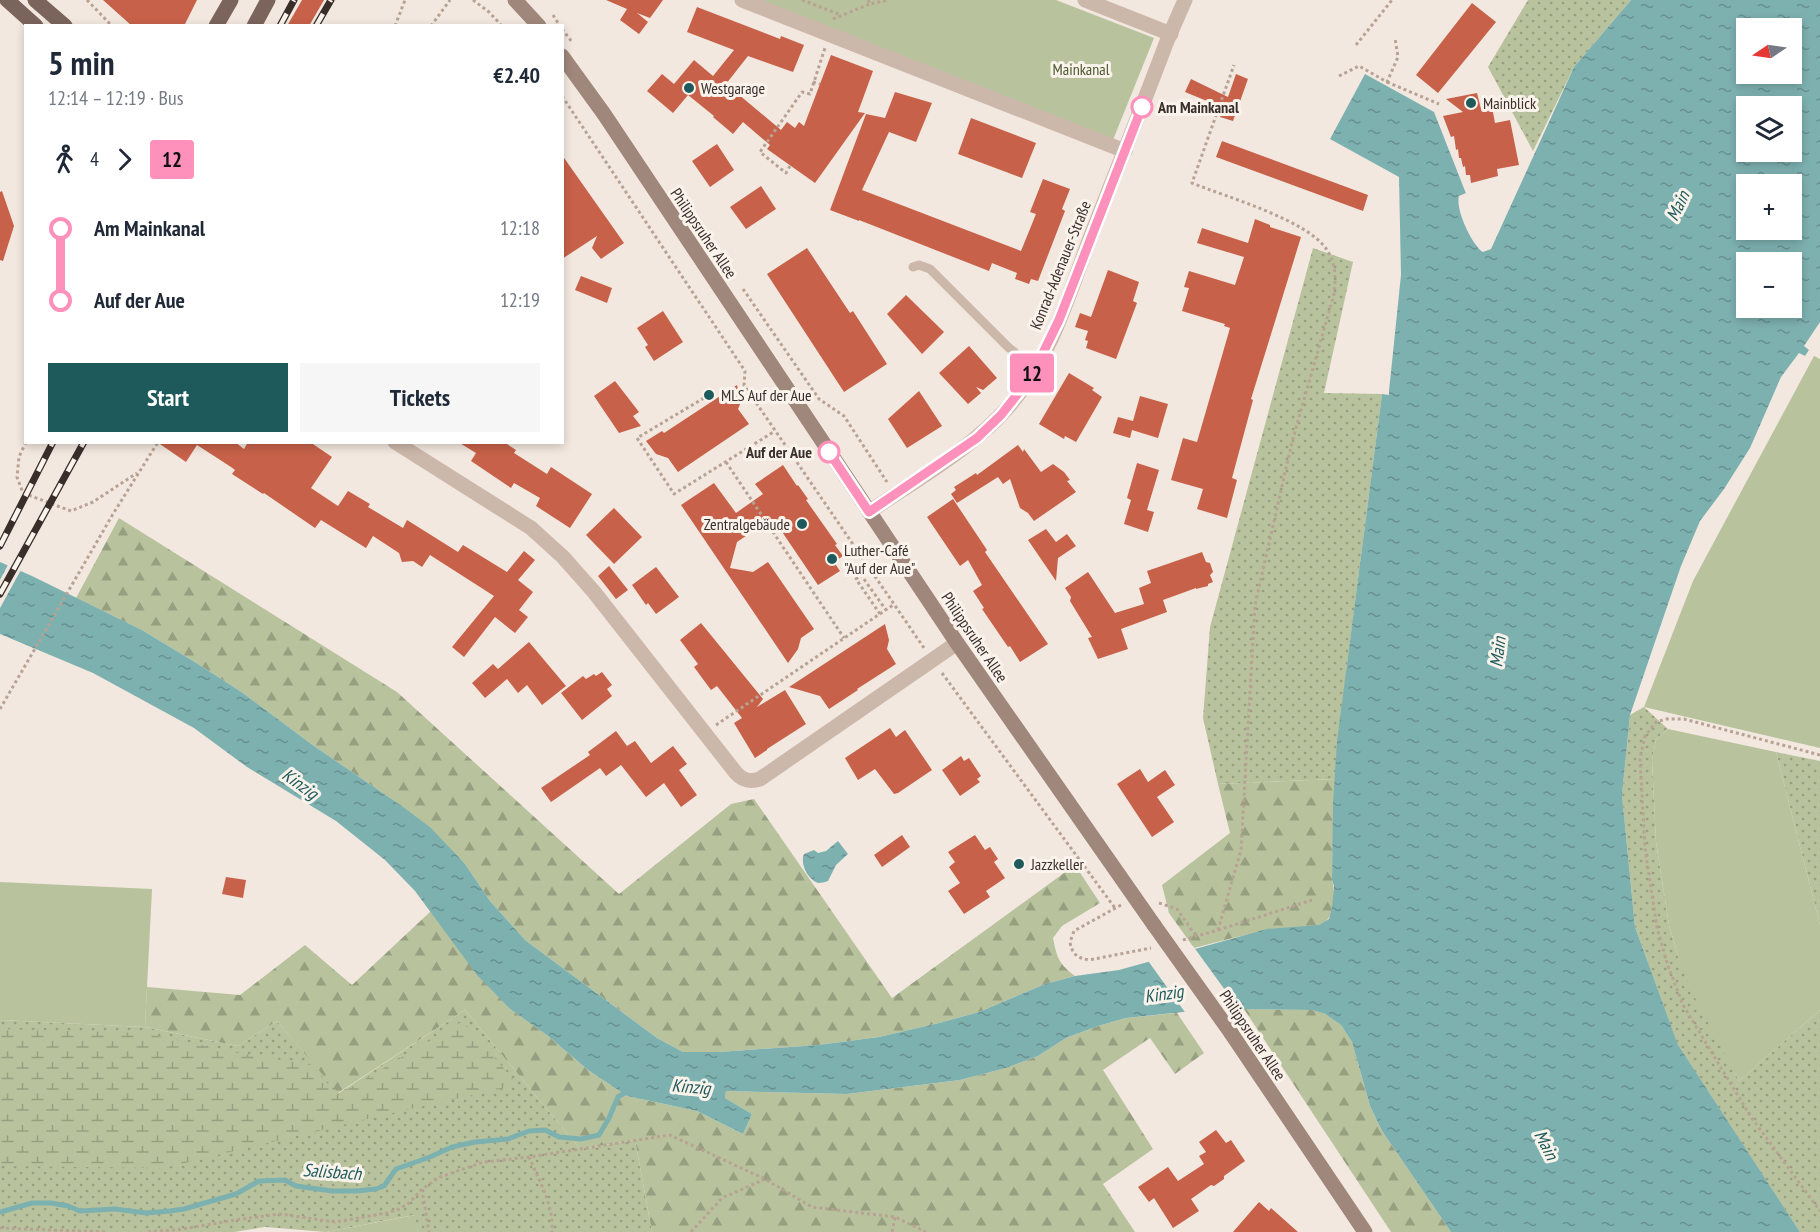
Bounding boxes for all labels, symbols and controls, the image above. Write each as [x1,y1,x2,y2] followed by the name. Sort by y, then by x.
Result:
[1736,18,1802,84] north arrow
[1736,18,1802,318] map controls
[48,41,115,84] text: 5 min
[1053,59,1110,79] park label: Mainkanal
[493,61,540,89] text: €2.40
[701,78,765,98] place label: Westgarage
[682,81,696,95] marker: Westgarage
[48,85,183,111] text: 12:14 – 12:19 · Bus
[1483,93,1537,113] place label: Mainblick
[1131,96,1153,118] marker: Am Mainkanal
[1464,96,1478,110] marker: Mainblick
[1736,96,1802,162] button: layers
[1157,97,1239,117] place label: Am Mainkanal
[48,143,81,176] icon: walk
[108,143,141,176] icon: forward
[90,146,99,172] text: 4
[162,146,182,173] text: 12
[1736,174,1802,240] button: +
[666,184,742,282] street label: Philippsruher Allee
[1661,186,1695,225] water label: Main
[1025,198,1095,332] street label: Konrad-Adenauer-Straße
[94,214,205,242] text: Am Mainkanal
[500,215,540,241] text: 12:18
[1736,252,1802,318] button: −
[94,286,185,314] text: Auf der Aue
[500,287,540,313] text: 12:19
[1005,354,1059,392] line badge: 12
[1022,360,1042,387] text: 12
[48,363,288,432] button: Start
[300,363,540,432] button: Tickets
[721,385,812,405] place label: MLS Auf der Aue
[702,388,716,402] marker: MLS Auf der Aue
[818,441,840,463] marker: Auf der Aue
[745,442,812,462] place label: Auf der Aue
[704,514,790,534] place label: Zentralgebäude
[795,517,809,531] marker: Zentralgebäude
[844,540,915,578] place label: Luther-Café "Auf der Aue"
[825,552,839,566] marker: Luther-Café "Auf der Aue"
[937,588,1013,686] street label: Philippsruher Allee
[1484,634,1511,668] water label: Main
[278,763,324,805] water label: Kinzig
[1030,854,1084,874] place label: Jazzkeller
[1012,857,1026,871] marker: Jazzkeller
[1143,979,1186,1008] water label: Kinzig
[1215,986,1291,1084] street label: Philippsruher Allee
[671,1073,713,1100] water label: Kinzig
[1529,1126,1564,1165] water label: Main
[302,1158,363,1185] water label: Salisbach

